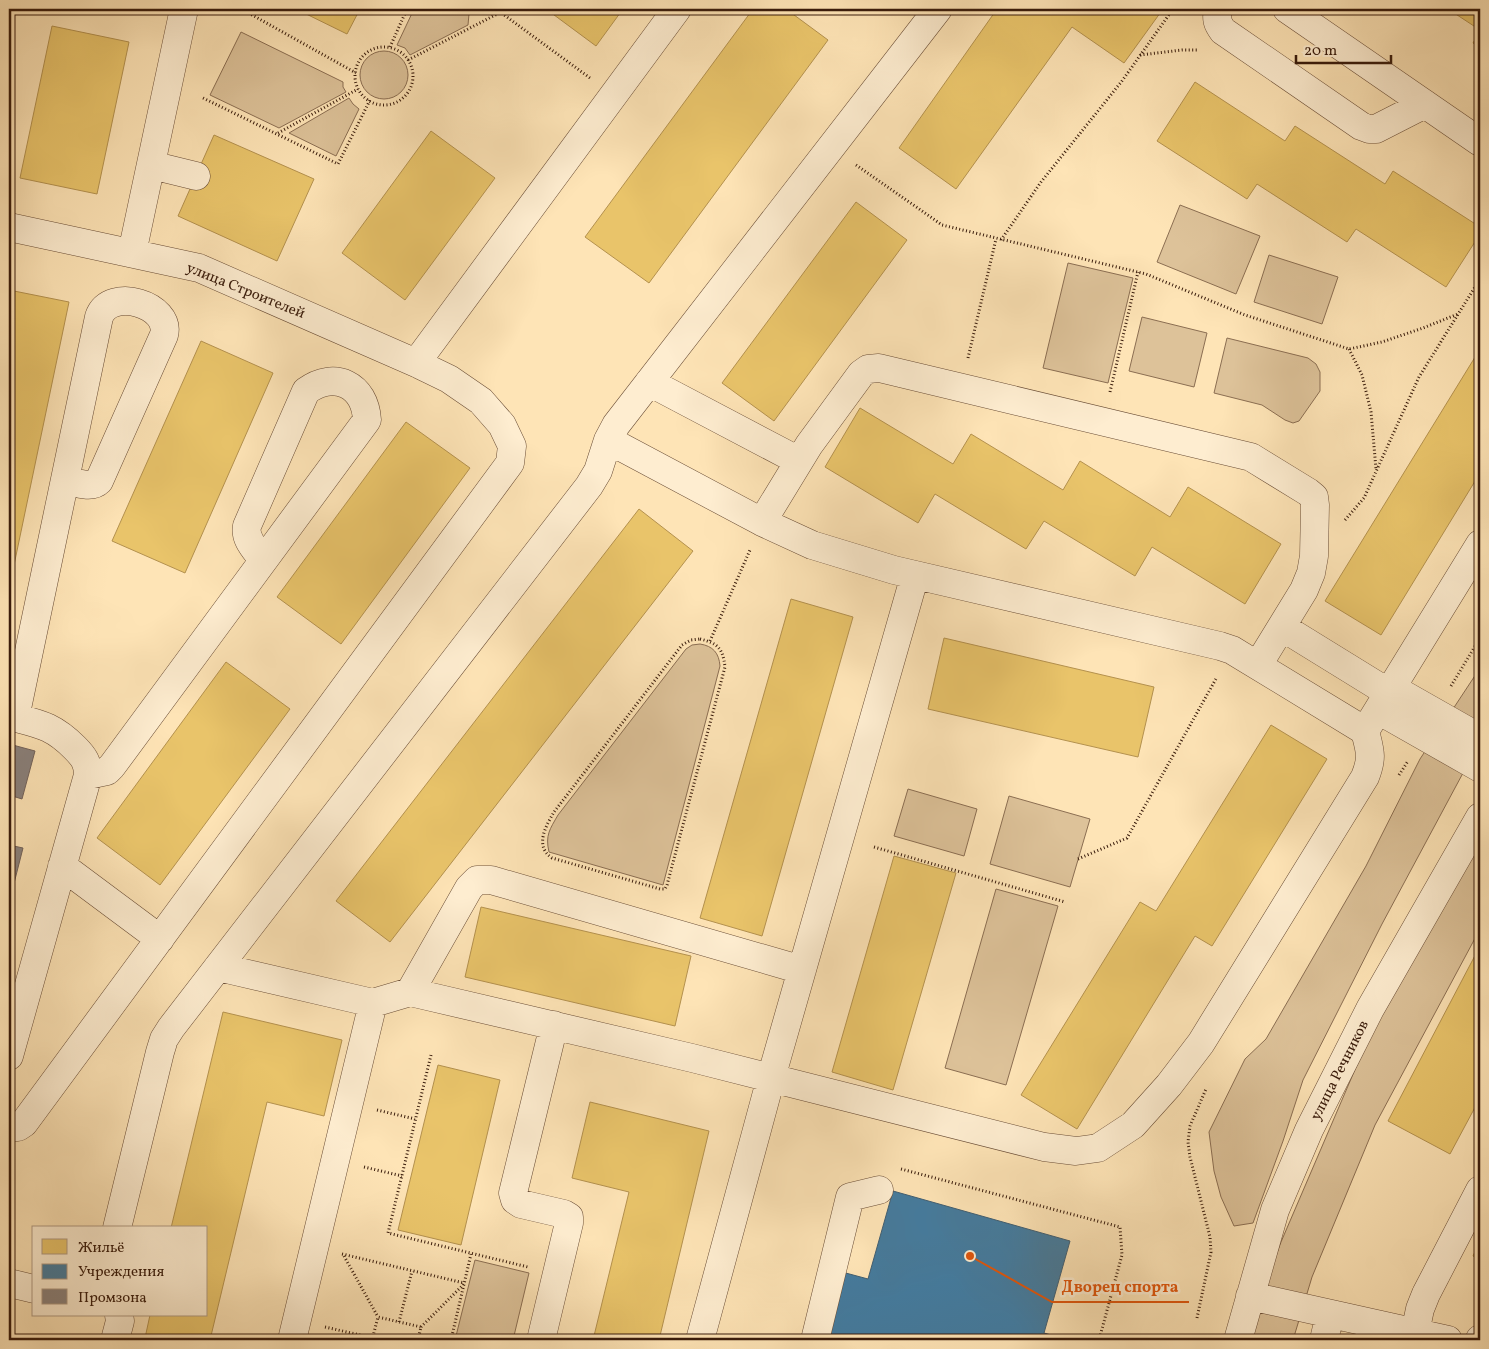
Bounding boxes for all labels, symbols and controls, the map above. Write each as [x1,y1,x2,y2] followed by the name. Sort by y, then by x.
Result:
[1296,32,1392,64] scale bar
[1304,41,1337,62] text: 20 m
[183,258,308,325] street label: улица Строителей
[1306,1017,1375,1124] street label: улица Речников
[32,1226,208,1316] legend
[78,1238,124,1259] text: Жильё
[78,1262,164,1283] text: Учреждения
[1052,1271,1189,1302] callout: Дворец спорта
[1062,1277,1179,1299] text: Дворец спорта
[78,1288,147,1309] text: Промзона

